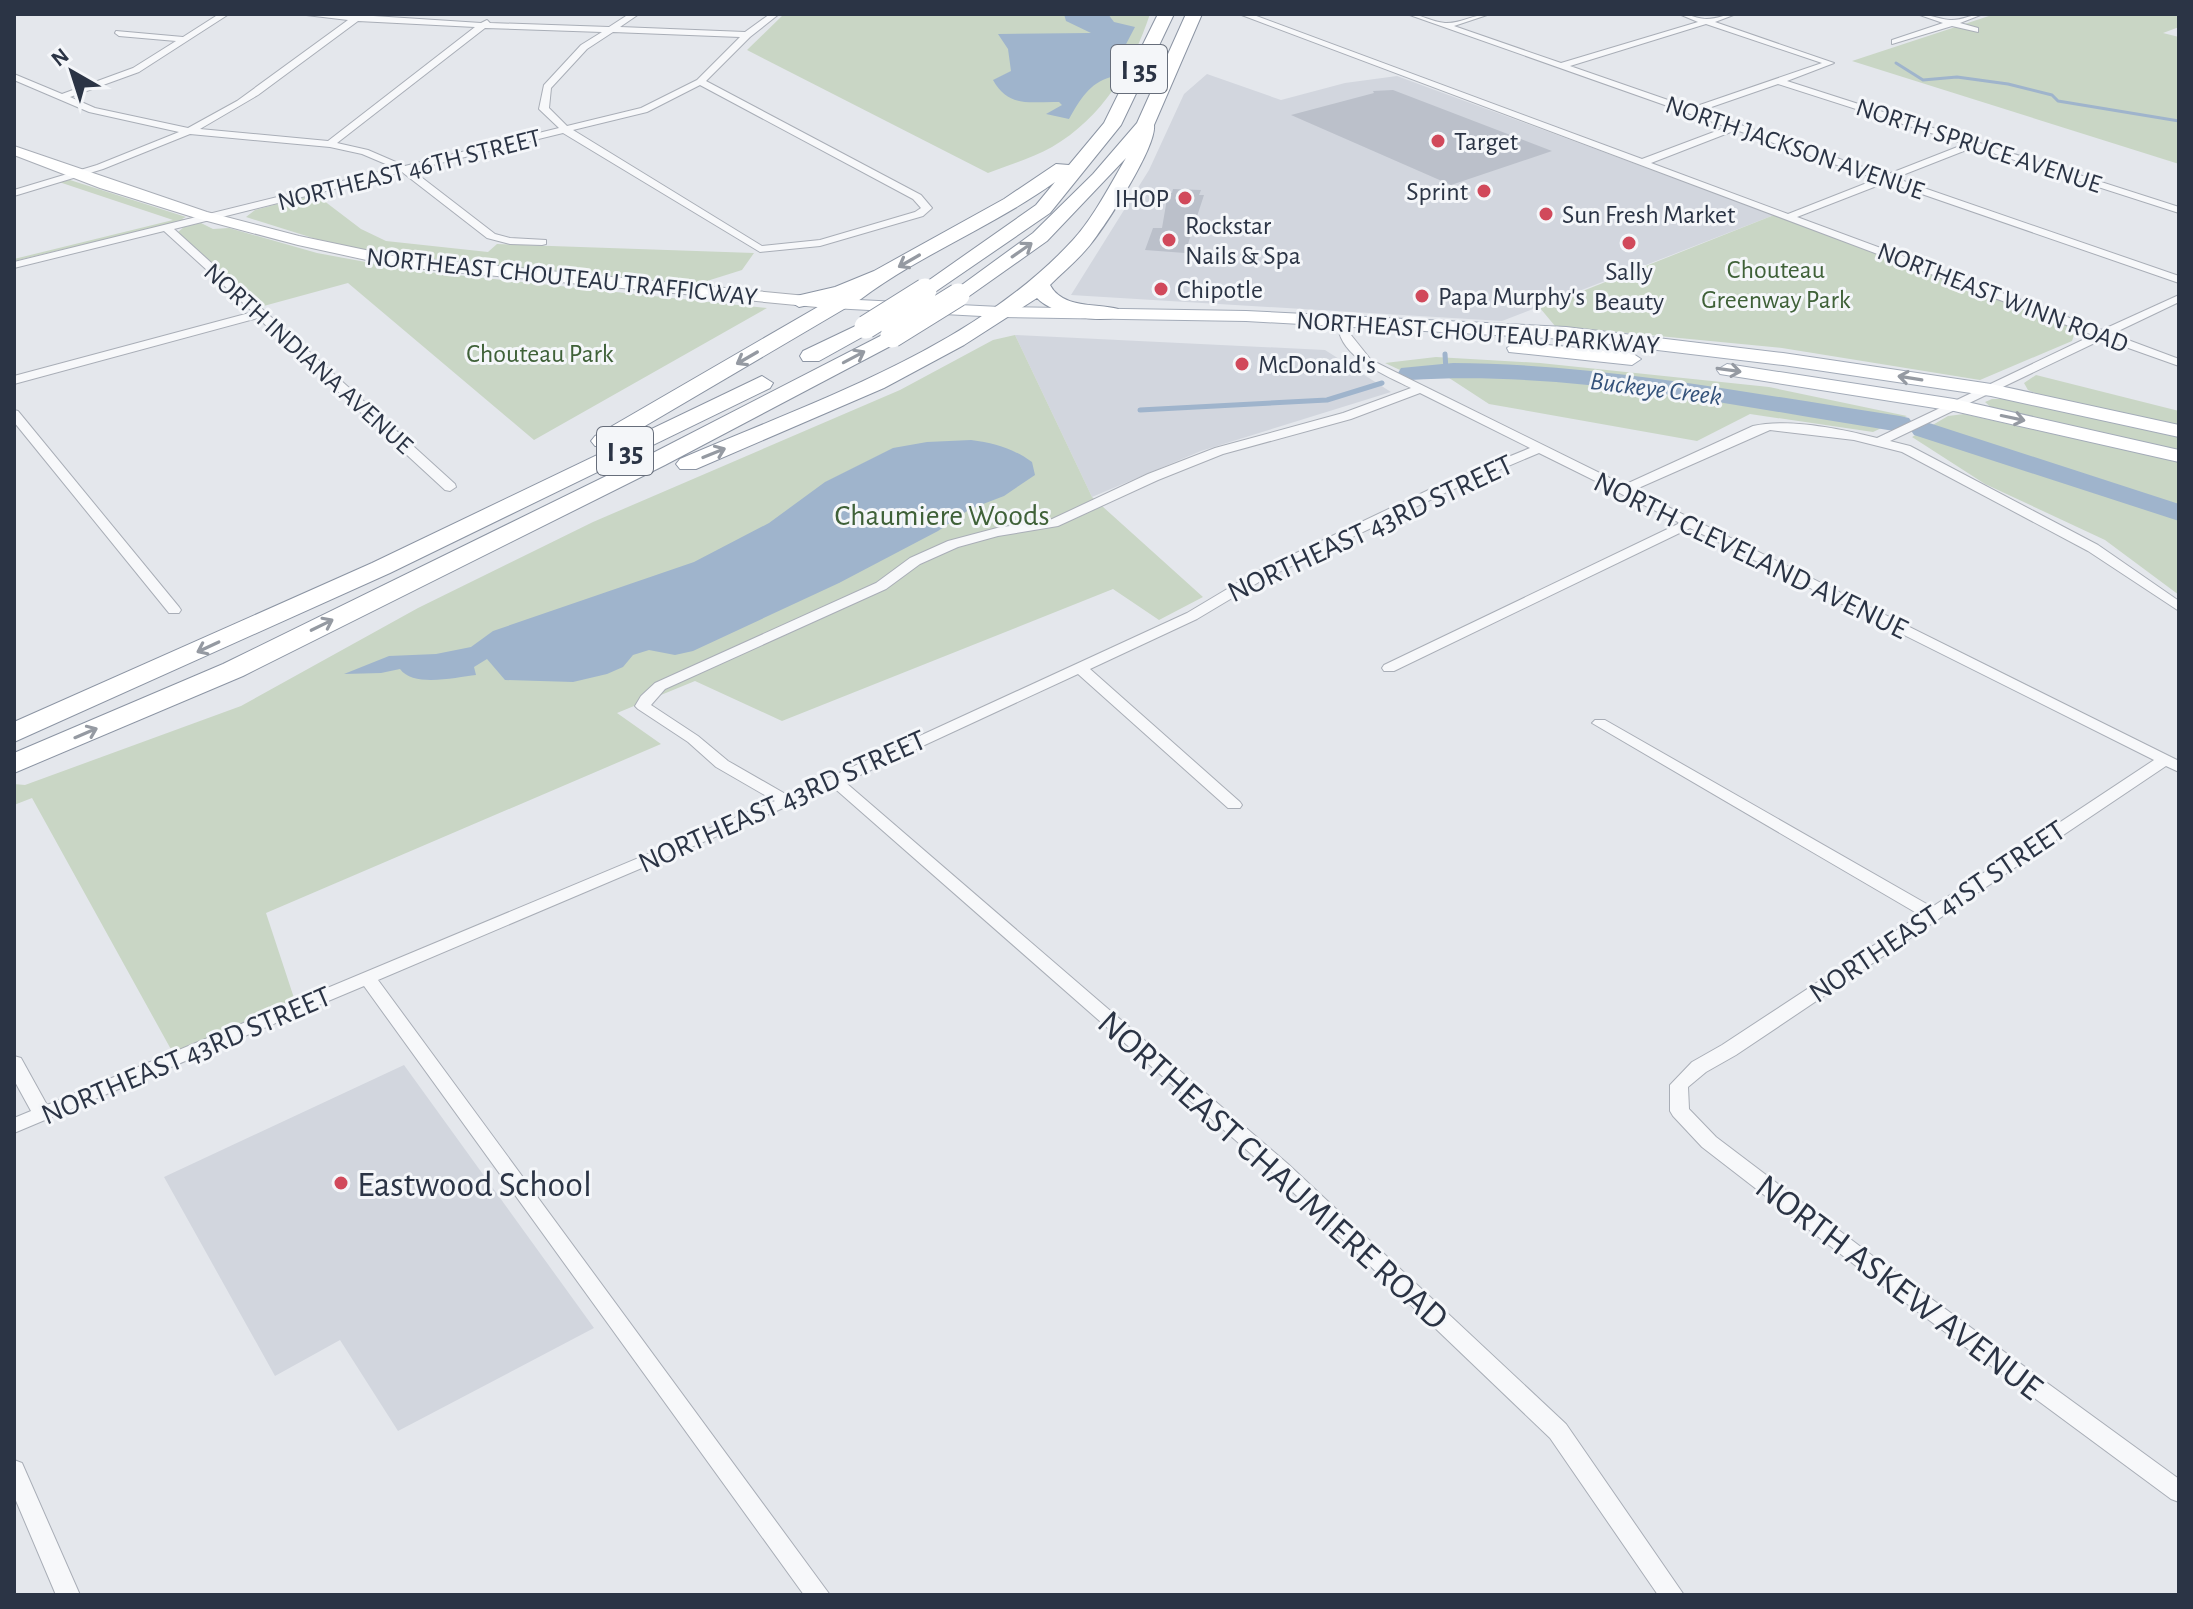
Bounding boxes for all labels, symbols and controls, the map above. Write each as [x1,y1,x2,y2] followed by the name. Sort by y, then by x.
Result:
[32,32,112,112] north arrow
[47,44,73,71] text: N
[1111,45,1167,93] road number: I 35
[1662,91,1927,204] street label: NORTH JACKSON AVENUE
[1853,94,2105,198] street label: NORTH SPRUCE AVENUE
[275,125,544,215] street label: NORTHEAST 46TH STREET
[1454,129,1518,155] place label: Target
[1429,132,1447,150] marker: Target
[1406,179,1468,205] place label: Sprint
[1475,182,1493,200] marker: Sprint
[1115,186,1169,212] place label: IHOP
[1176,189,1194,207] marker: IHOP
[1562,202,1735,228] place label: Sun Fresh Market
[1537,205,1555,223] marker: Sun Fresh Market
[1185,213,1301,269] place label: Rockstar Nails & Spa
[1160,231,1178,249] marker: Rockstar Nails & Spa
[1620,234,1638,252] marker: Sally Beauty
[1874,238,2132,358] street label: NORTHEAST WINN ROAD
[1010,242,1032,258] one-way arrow
[365,244,759,311] street label: NORTHEAST CHOUTEAU TRAFFICWAY
[897,254,921,269] one-way arrow
[1701,257,1851,313] park label: Chouteau Greenway Park
[199,258,418,459] street label: NORTH INDIANA AVENUE
[1594,259,1664,315] place label: Sally Beauty
[1177,277,1263,303] place label: Chipotle
[1152,280,1170,298] marker: Chipotle
[1438,284,1585,310] place label: Papa Murphy's
[1413,287,1431,305] marker: Papa Murphy's
[1295,307,1661,359] street label: NORTHEAST CHOUTEAU PARKWAY
[466,341,614,367] park label: Chouteau Park
[842,348,866,364] one-way arrow
[736,350,759,366] one-way arrow
[1258,352,1376,378] place label: McDonald's
[1233,355,1251,373] marker: McDonald's
[1716,363,1741,378] one-way arrow
[1589,368,1723,410] water label: Buckeye Creek
[1898,370,1923,385] one-way arrow
[2000,411,2026,426] one-way arrow
[597,427,653,475] road number: I 35
[701,445,726,459] one-way arrow
[1223,449,1518,608] street label: NORTHEAST 43RD STREET
[1589,467,1912,645] street label: NORTH CLEVELAND AVENUE
[834,501,1050,531] park label: Chaumiere Woods
[310,617,334,632] one-way arrow
[196,640,220,655] one-way arrow
[73,725,97,740] one-way arrow
[634,725,931,879] street label: NORTHEAST 43RD STREET
[1804,815,2071,1009] street label: NORTHEAST 41ST STREET
[37,981,336,1131] street label: NORTHEAST 43RD STREET
[1091,1004,1454,1337] street label: NORTHEAST CHAUMIERE ROAD
[357,1167,592,1203] place label: Eastwood School
[1749,1168,2049,1407] street label: NORTH ASKEW AVENUE
[332,1174,350,1192] marker: Eastwood School

